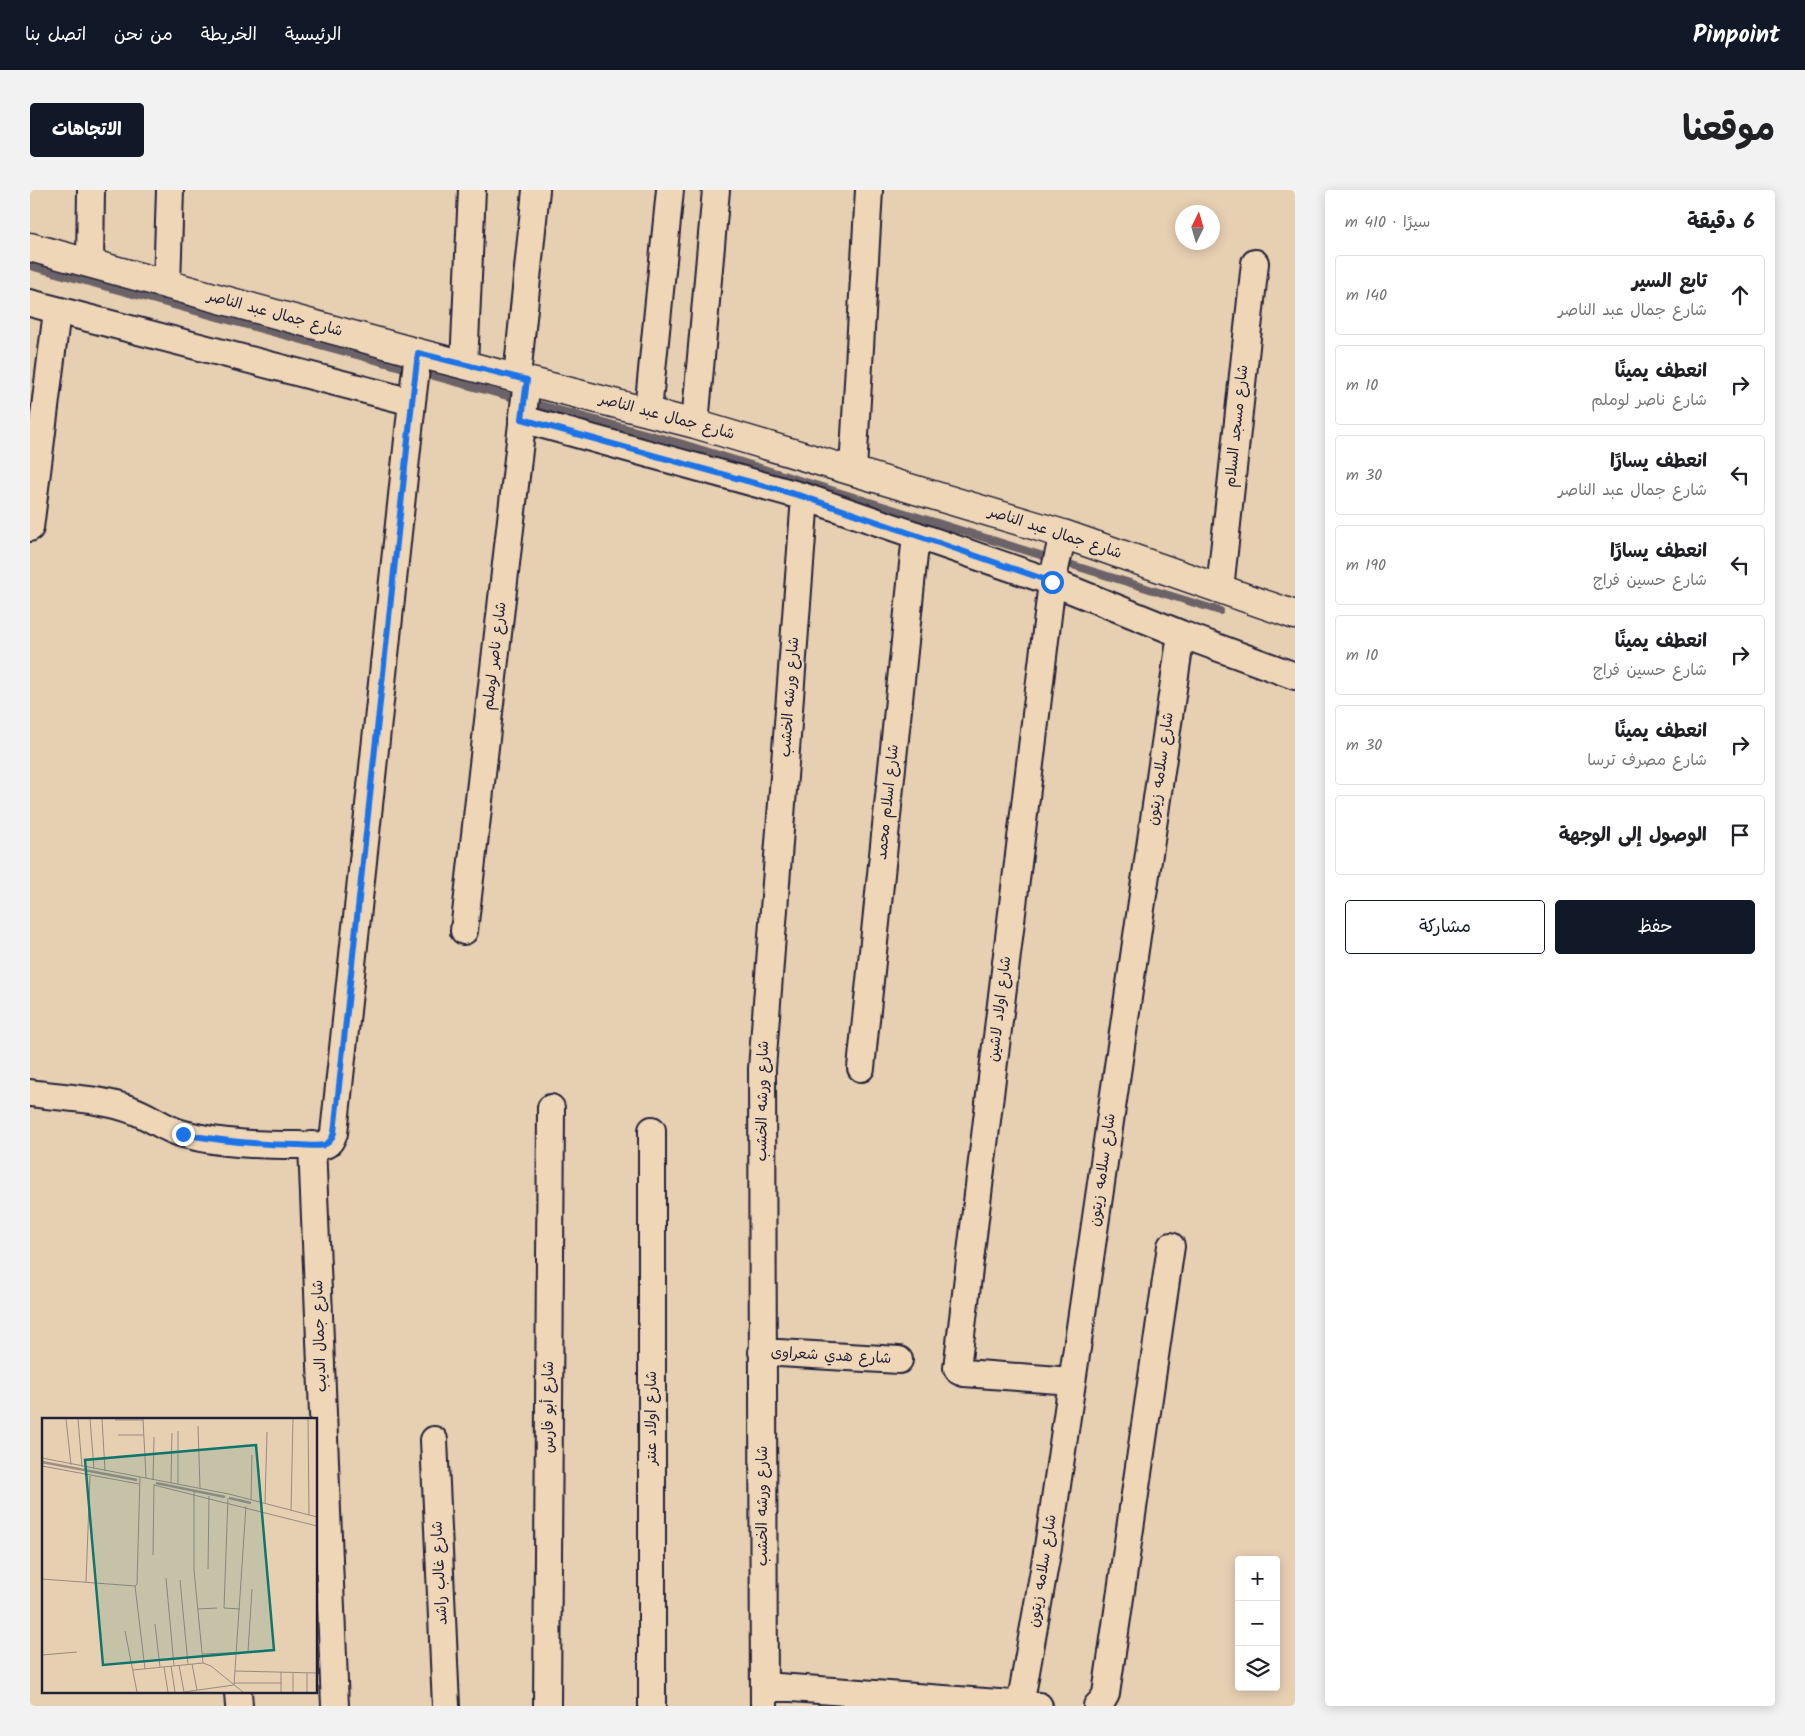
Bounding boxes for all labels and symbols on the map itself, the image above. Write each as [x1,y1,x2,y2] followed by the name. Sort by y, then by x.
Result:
[1175,205,1220,250] north arrow
[204,284,345,344] street label: شارع جمال عبد الناصر
[1219,363,1255,489] street label: شارع مسجد السلام
[596,387,737,447] street label: شارع جمال عبد الناصر
[984,500,1125,566] street label: شارع جمال عبد الناصر
[1041,571,1064,594] route start
[476,601,514,711] street label: شارع ناصر لوملم
[774,636,806,758] street label: شارع ورشه الخشب
[1141,711,1181,827] street label: شارع سلامه زيتون
[870,743,906,861] street label: شارع اسلام محمد
[982,955,1018,1063] street label: شارع اولاد لاشين
[750,1040,776,1162] street label: شارع ورشه الخشب
[1083,1112,1123,1228] street label: شارع سلامه زيتون
[172,1123,195,1146] route end
[306,1279,334,1393] street label: شارع جمال الديب
[770,1341,892,1371] street label: شارع هدي شعراوى
[537,1361,561,1453] street label: شارع أبو فارس
[640,1371,664,1467] street label: شارع اولاد عنتر
[42,1418,318,1694] inset map
[751,1446,775,1566] street label: شارع ورشه الخشب
[1022,1513,1064,1629] street label: شارع سلامه زيتون
[425,1520,455,1626] street label: شارع غالب راشد

